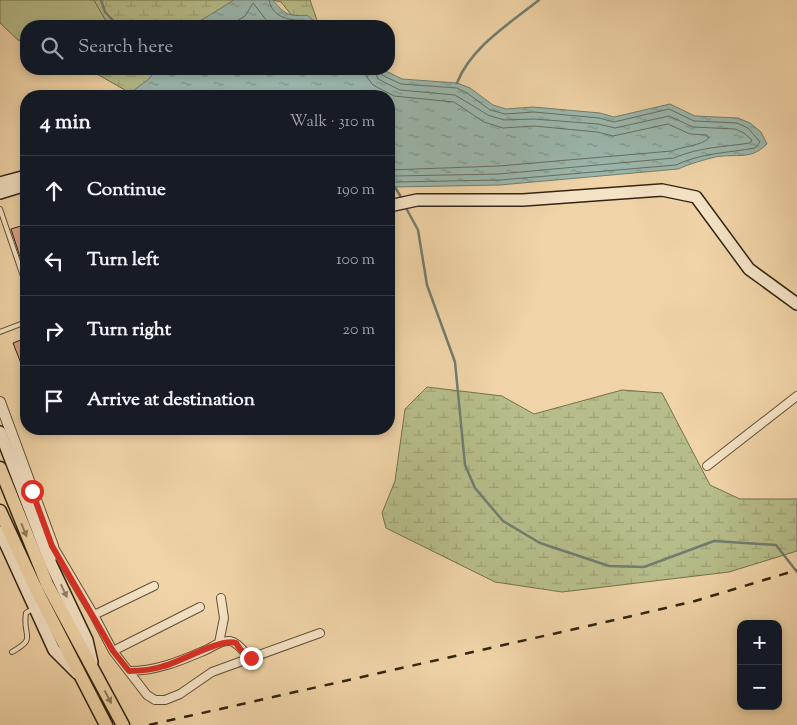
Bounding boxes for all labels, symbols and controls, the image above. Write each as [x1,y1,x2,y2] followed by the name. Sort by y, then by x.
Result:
[20,20,395,75] search box
[38,34,66,62] icon: search
[78,34,173,61] text: Search here
[40,108,91,138] text: 4 min
[290,111,375,134] text: Walk · 310 m
[40,177,68,205] icon: ahead
[87,177,166,204] text: Continue
[337,179,375,202] text: 190 m
[40,247,68,275] icon: left
[87,247,159,274] text: Turn left
[336,249,375,272] text: 100 m
[40,317,68,345] icon: right
[87,317,171,344] text: Turn right
[342,319,375,342] text: 20 m
[40,387,68,415] icon: arrive
[87,387,255,414] text: Arrive at destination
[21,480,44,503] route start
[20,523,28,537] one-way arrow
[60,584,68,598] one-way arrow
[737,620,782,710] map controls
[737,620,782,665] button: +
[240,647,263,670] route end
[737,665,782,710] button: −
[104,690,112,704] one-way arrow

